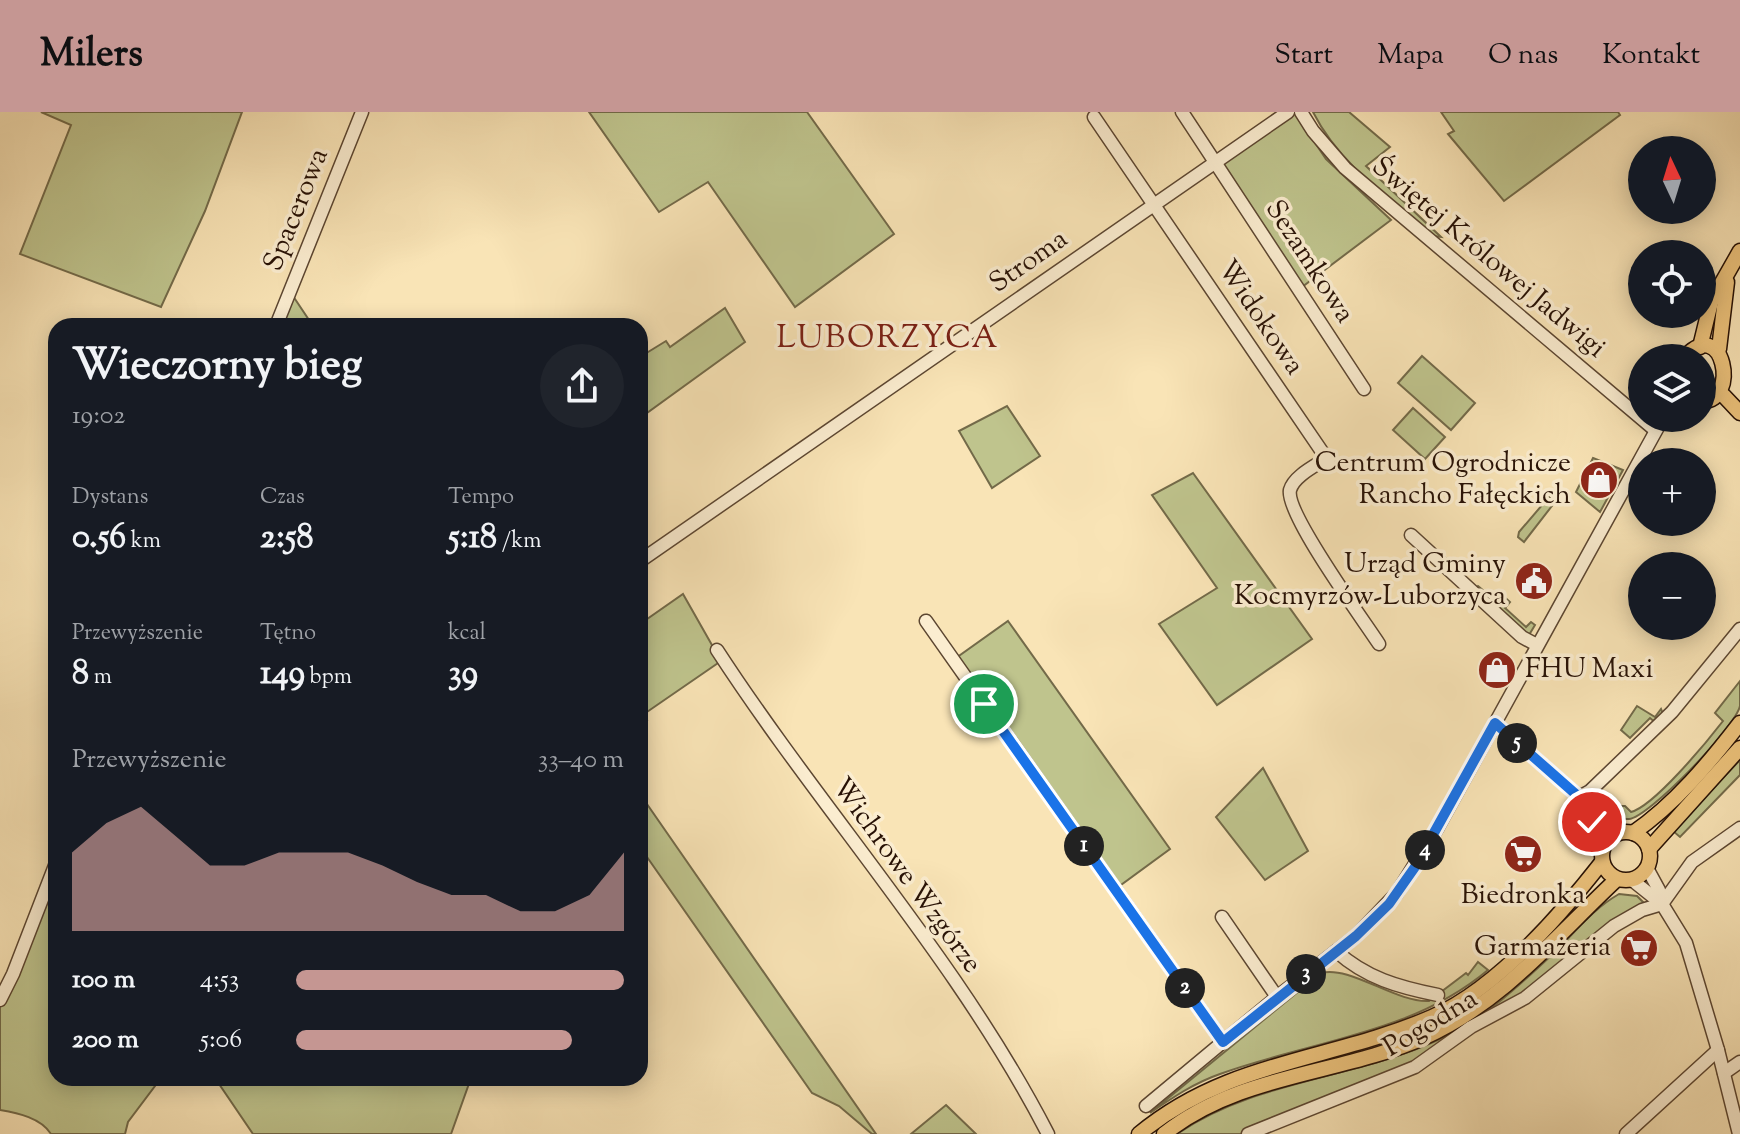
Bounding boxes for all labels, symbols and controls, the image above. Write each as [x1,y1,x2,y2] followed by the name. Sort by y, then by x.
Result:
[40,29,143,83] text: Milers
[1274,36,1333,76] text: Start
[1377,36,1444,76] text: Mapa
[1488,36,1558,76] text: O nas
[1602,36,1700,76] text: Kontakt
[1628,136,1716,224] north arrow
[1628,136,1716,640] map controls
[254,142,340,277] street label: Spacerowa
[1362,148,1614,368] street label: Świętej Królowej Jadwigi
[1254,193,1364,331] street label: Sezamkowa
[981,220,1077,304] street label: Stroma
[1628,240,1716,328] button: locate
[1207,252,1313,384] street label: Widokowa
[776,316,1000,362] district label: LUBORZYCA
[72,336,363,399] text: Wieczorny bieg
[540,344,624,428] button: share
[1628,344,1716,432] button: layers
[72,398,125,435] text: 19:02
[1315,444,1571,516] place label: Centrum Ogrodnicze Rancho Fałęckich
[1628,448,1716,536] button: +
[1578,459,1620,501] shop icon: Centrum Ogrodnicze Rancho Fałęckich
[72,482,148,514] text: Dystans
[260,482,305,514] text: Czas
[448,482,514,514] text: Tempo
[72,514,126,563] text: 0.56
[260,514,313,563] text: 2:58
[448,514,497,563] text: 5:18
[126,526,161,558] text: km
[497,526,542,558] text: /km
[1234,545,1506,617] place label: Urząd Gminy Kocmyrzów-Luborzyca
[1628,552,1716,640] button: −
[1513,560,1555,602] public building icon: Urząd Gminy Kocmyrzów-Luborzyca
[72,618,203,650] text: Przewyższenie
[260,618,316,650] text: Tętno
[448,618,486,650] text: kcal
[1476,649,1518,691] shop icon: FHU Maxi
[72,650,89,699] text: 8
[260,650,305,699] text: 149
[448,650,478,699] text: 39
[1525,650,1653,690] place label: FHU Maxi
[89,662,112,694] text: m
[305,662,352,694] text: bpm
[950,670,1018,738] pin
[962,682,1006,726] icon: arrive
[1497,723,1537,763] pin: 5
[1513,727,1521,759] text: 5
[72,742,227,779] text: Przewyższenie
[538,742,624,779] text: 33–40 m
[821,770,991,982] street label: Wichrowe Wzgórze
[1558,788,1626,856] pin
[1570,800,1614,844] icon: check
[1064,826,1104,866] pin: 1
[1080,830,1088,862] text: 1
[1405,830,1445,870] pin: 4
[1502,833,1544,875] supermarket icon: Biedronka
[1419,834,1431,866] text: 4
[1461,876,1585,916] place label: Biedronka
[1618,927,1660,969] supermarket icon: Garmażeria
[1474,928,1611,968] place label: Garmażeria
[1286,954,1326,994] pin: 3
[1302,958,1310,990] text: 3
[72,962,135,999] text: 100 m
[200,962,239,999] text: 4:53
[1165,968,1205,1008] pin: 2
[1180,972,1190,1004] text: 2
[1376,980,1486,1068] street label: Pogodna
[72,1022,139,1059] text: 200 m
[200,1022,242,1059] text: 5:06

